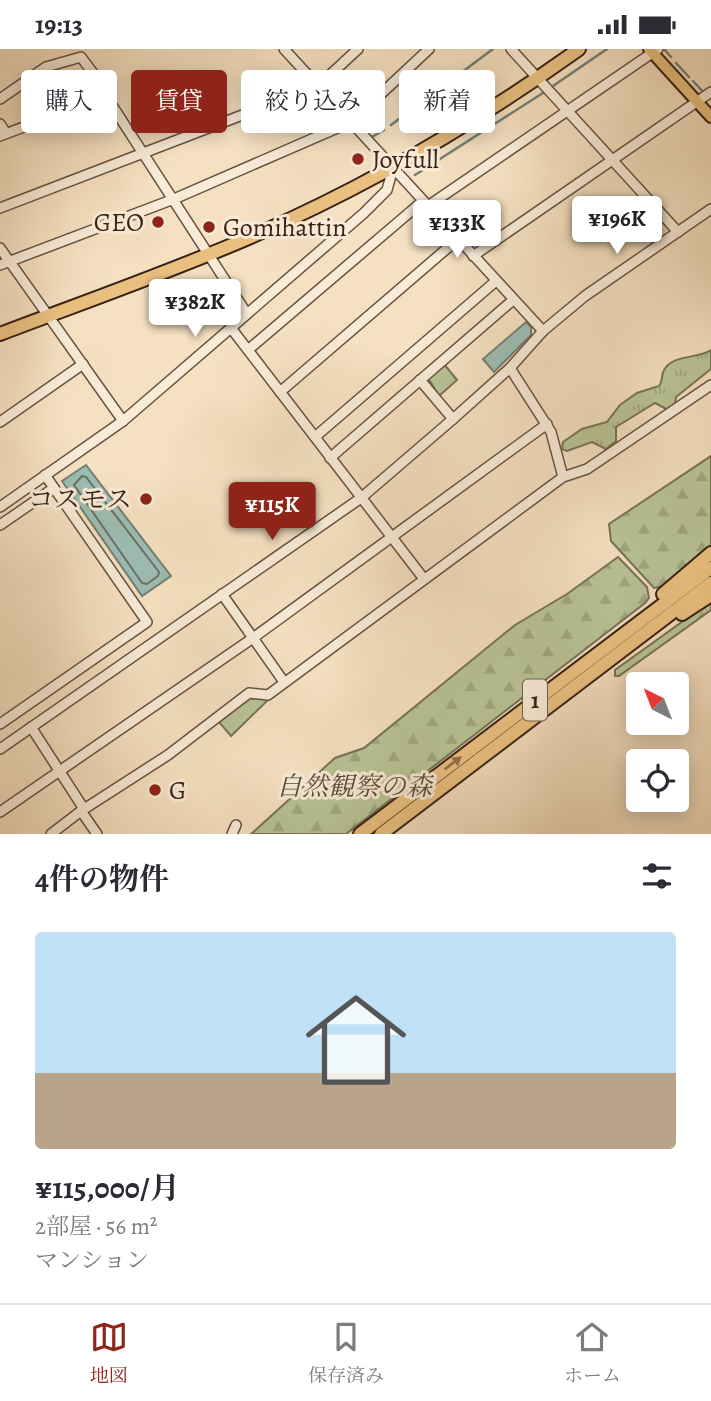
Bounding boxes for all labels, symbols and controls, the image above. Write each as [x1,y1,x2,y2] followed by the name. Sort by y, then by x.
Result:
[35,7,83,42] text: 19:13
[21,70,117,133] chip: 購入
[131,70,227,133] chip: 賃貸
[241,70,385,133] chip: 絞り込み
[399,70,495,133] chip: 新着
[372,142,439,177] place label: Joyfull
[350,151,366,167] marker: Joyfull
[568,197,666,256] pin: ¥196K
[408,201,506,260] pin: ¥133K
[588,203,646,234] text: ¥196K
[94,205,144,240] place label: GEO
[429,207,485,238] text: ¥133K
[223,210,346,245] place label: Gomihattin
[150,214,166,230] marker: GEO
[201,219,217,235] marker: Gomihattin
[146,279,244,339] pin: ¥382K
[165,286,225,317] text: ¥382K
[28,482,132,517] place label: コスモス
[223,483,321,542] pin: ¥115K
[245,489,299,520] text: ¥115K
[138,491,154,507] marker: コスモス
[626,672,690,735] north arrow
[626,672,689,812] map controls
[523,679,547,721] road number: 1
[626,749,689,812] button: locate
[444,755,462,770] one-way arrow
[276,769,435,804] park label: 自然観察の森
[169,773,186,808] place label: G
[147,782,163,798] marker: G
[638,857,676,895] icon: filters
[35,859,169,899] text: 4件の物件
[293,977,419,1103] icon: home
[35,1168,180,1208] text: ¥115,000/月
[35,1211,157,1242] text: 2部屋 · 56 m²
[35,1245,149,1276] text: マンション
[90,1318,128,1389] tab: 地図
[308,1318,384,1389] tab: 保存済み
[564,1318,621,1389] tab: ホーム

